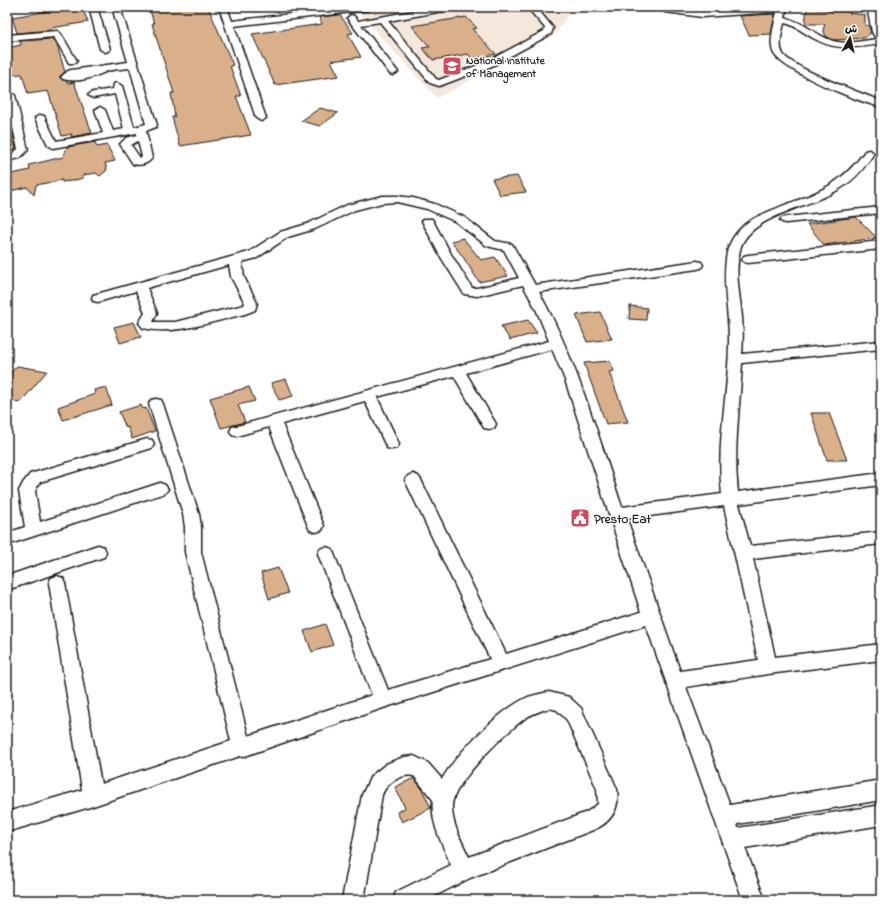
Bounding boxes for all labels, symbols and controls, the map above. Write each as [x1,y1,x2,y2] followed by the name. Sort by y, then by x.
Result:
[830,18,870,58] north arrow
[844,20,858,38] text: ش
[466,53,546,84] place label: National Institute of Management
[441,55,463,77] school or university icon: National Institute of Management
[569,507,591,529] public building icon: Presto Eat
[594,510,651,529] place label: Presto Eat

